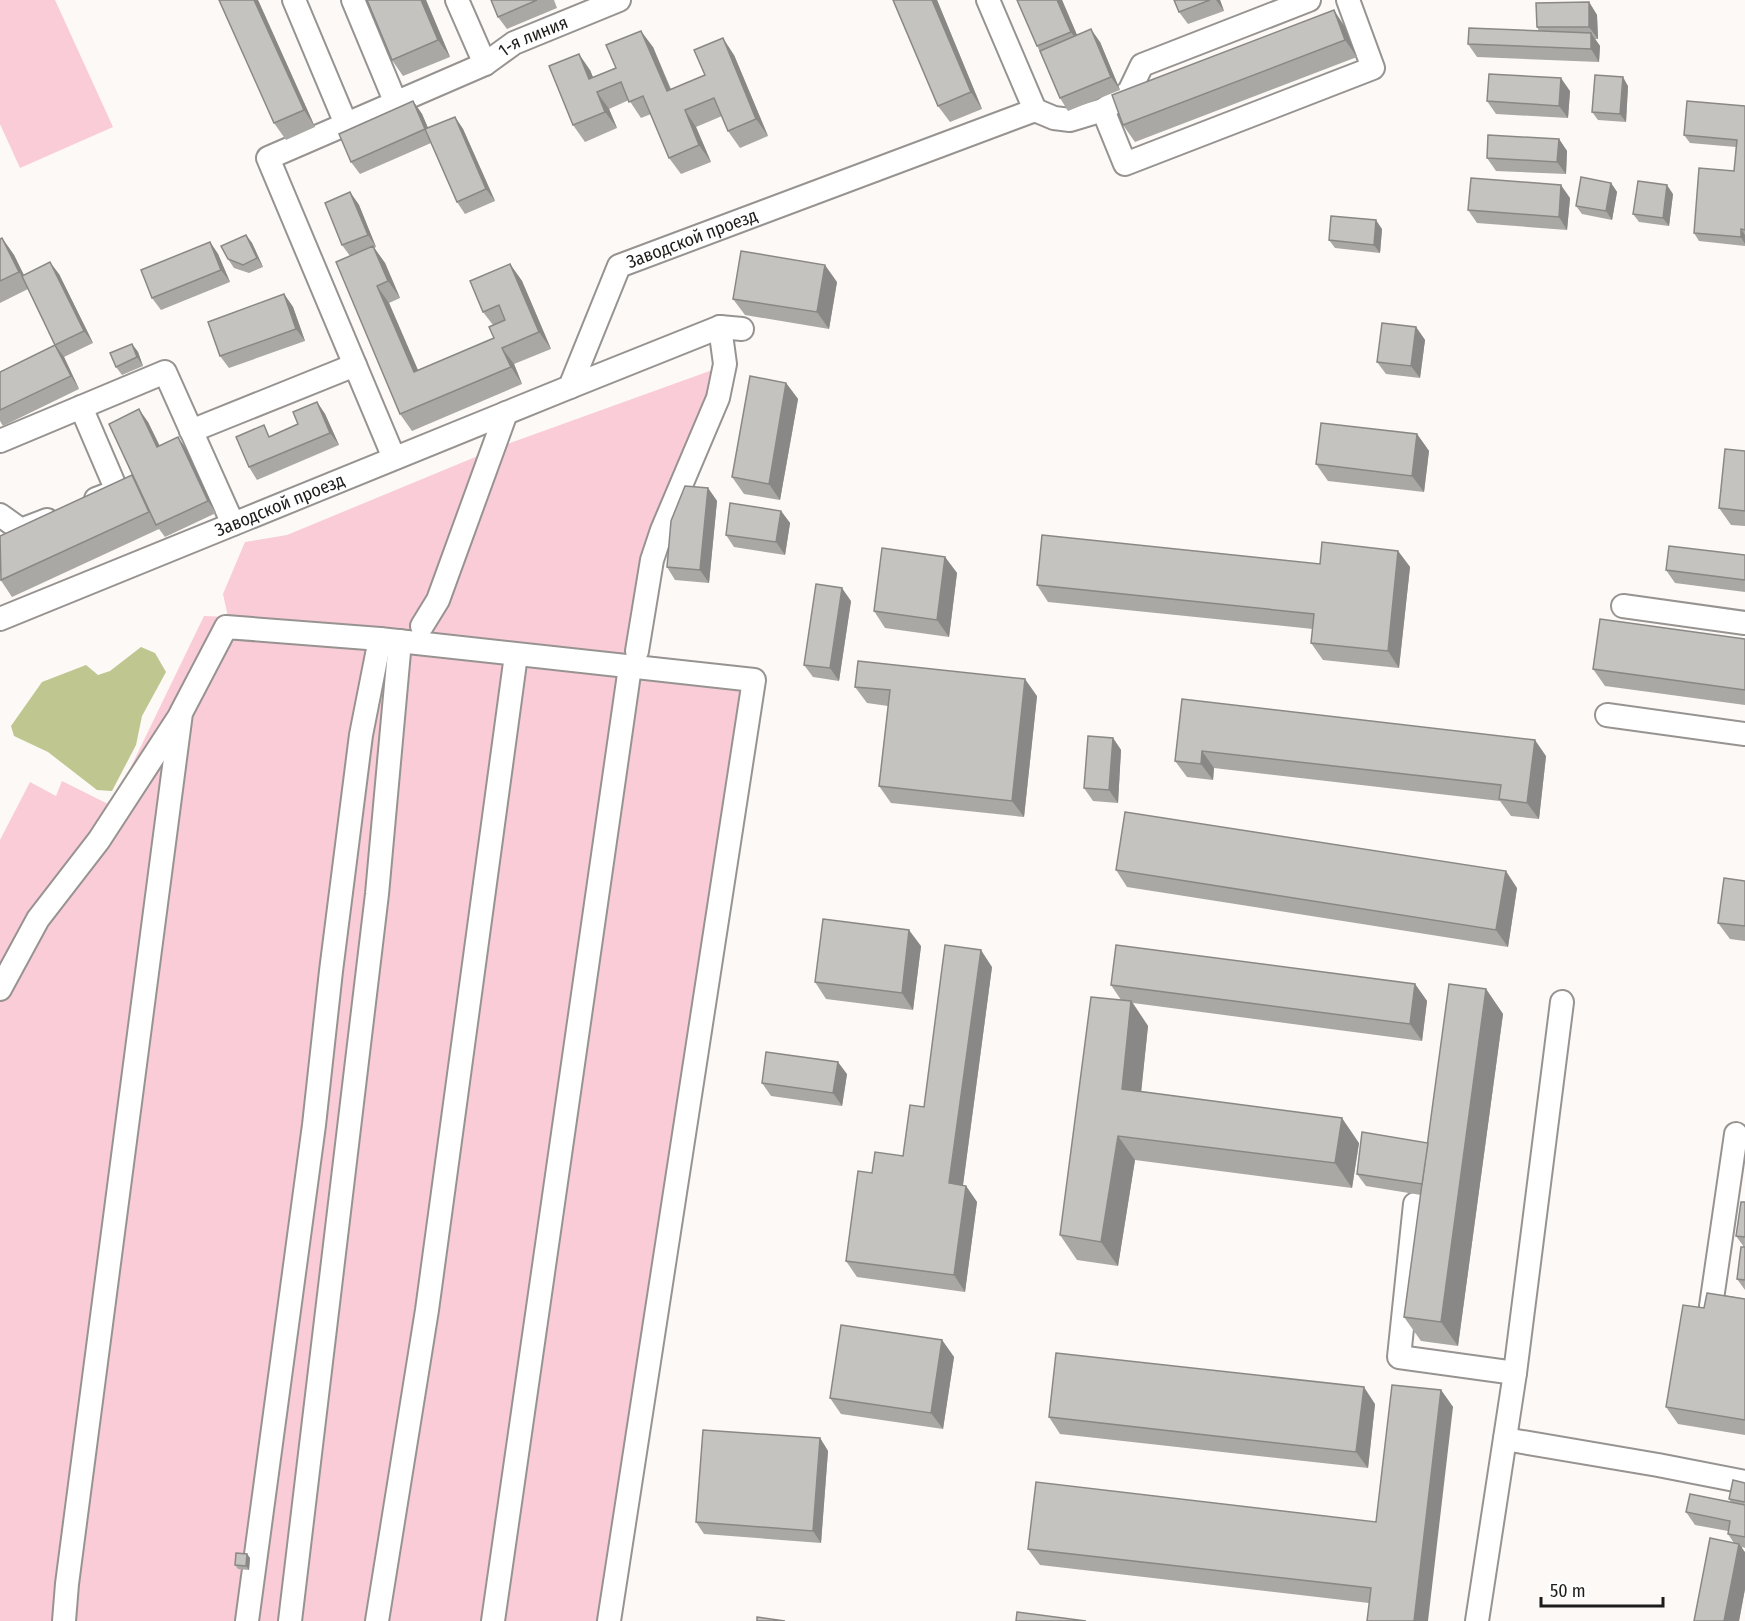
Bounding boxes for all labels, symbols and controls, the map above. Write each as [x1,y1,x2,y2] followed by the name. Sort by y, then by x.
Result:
[494,11,571,62] street label: 1-я линия
[624,204,761,273] street label: Заводской проезд
[212,469,348,541] street label: Заводской проезд
[1541,1570,1662,1608] scale bar
[1550,1580,1586,1602] text: 50 m

